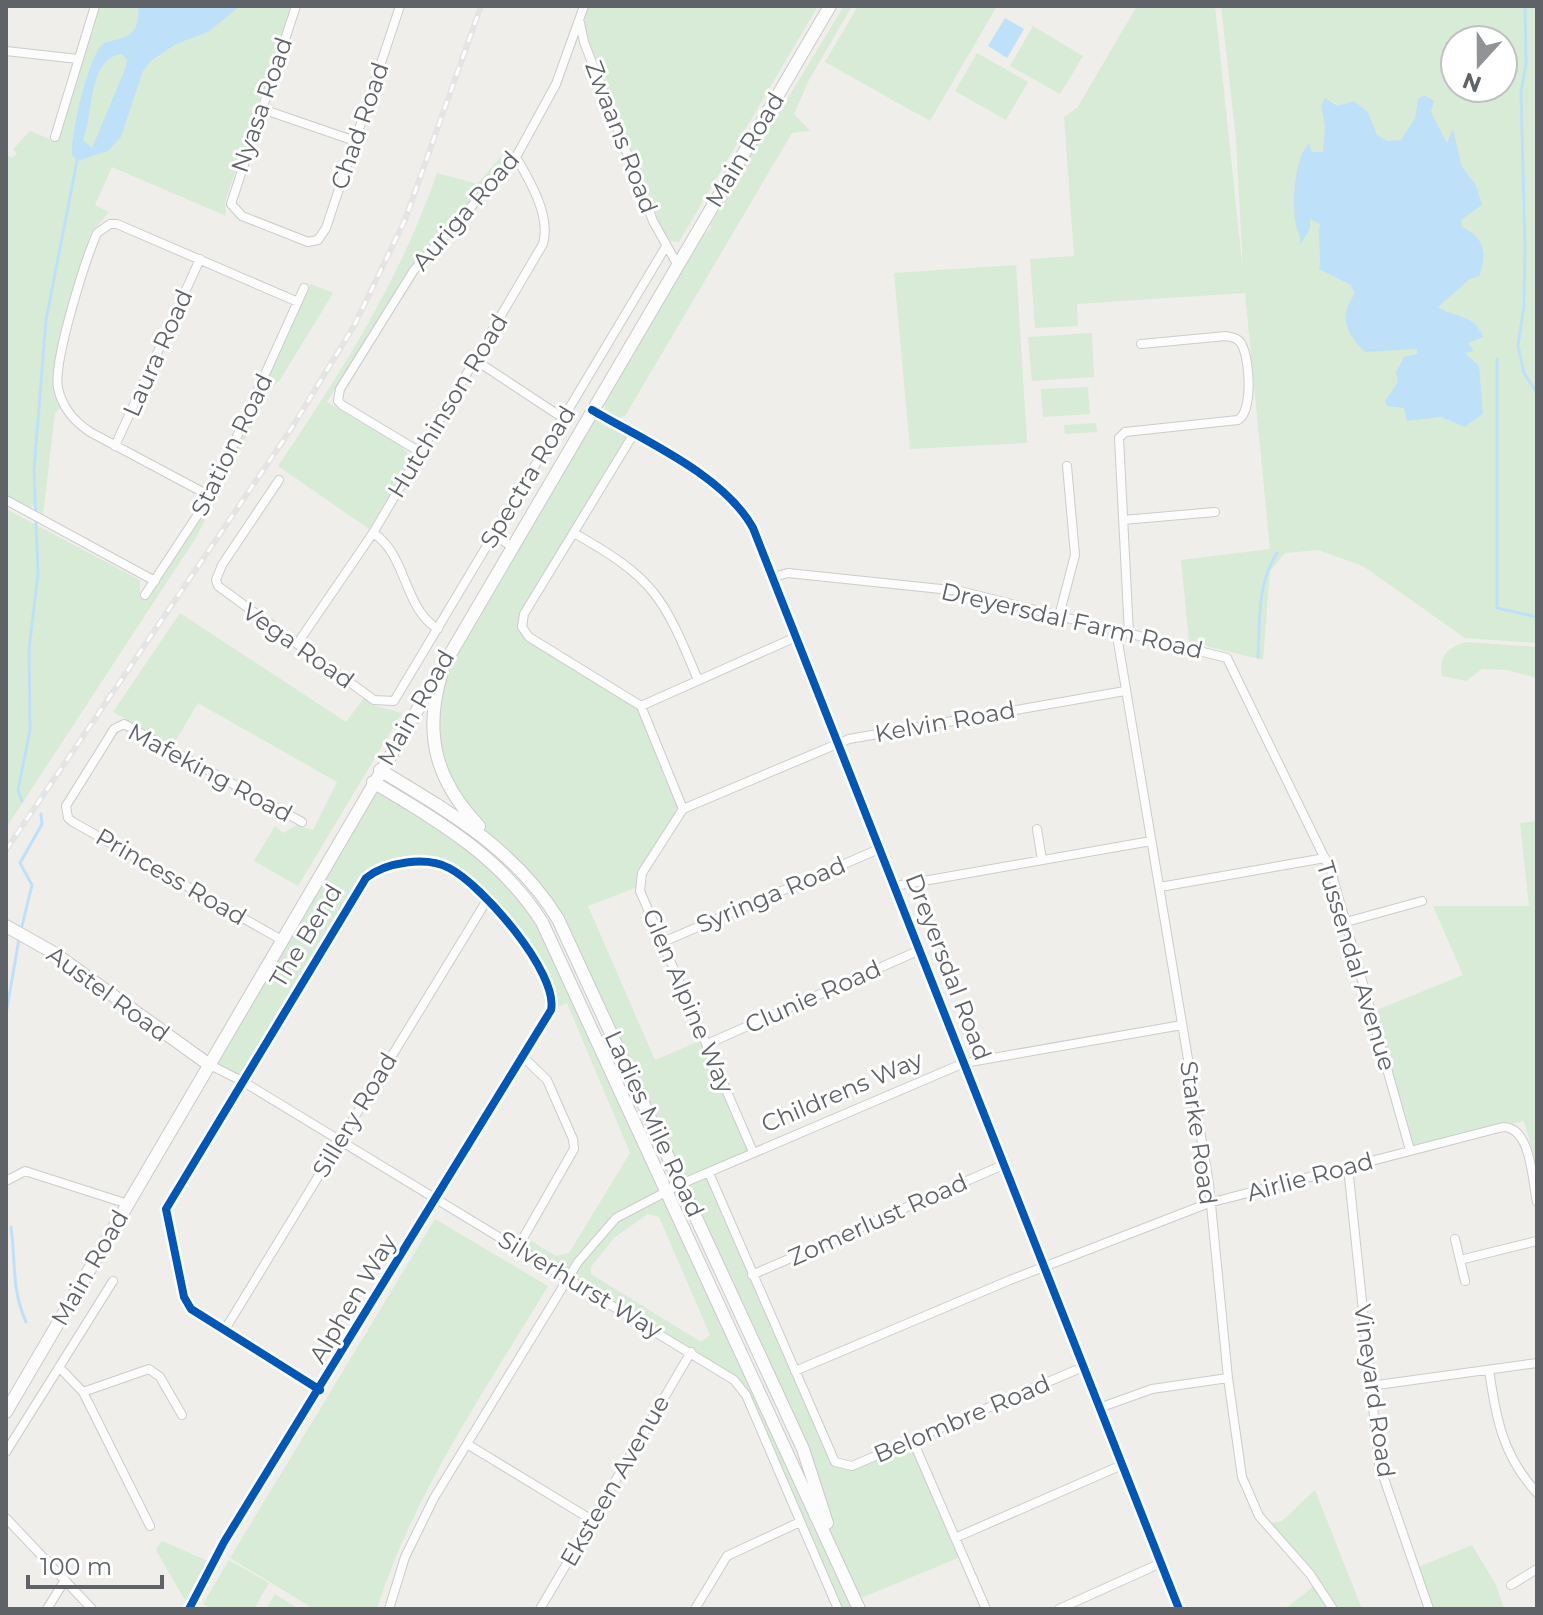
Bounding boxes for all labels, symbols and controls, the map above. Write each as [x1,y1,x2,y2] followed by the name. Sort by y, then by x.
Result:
[1439,24,1519,104] north arrow
[225,33,298,176] street label: Nyasa Road
[579,56,664,217] street label: Zwaans Road
[324,58,395,193] street label: Chad Road
[1459,66,1485,98] text: N
[699,87,790,212] street label: Main Road
[406,145,525,276] street label: Auriga Road
[117,285,199,421] street label: Laura Road
[381,309,514,503] street label: Hutchinson Road
[185,369,278,521] street label: Station Road
[474,400,581,553] street label: Spectra Road
[938,576,1206,665] street label: Dreyersdal Farm Road
[237,597,360,695] street label: Vega Road
[371,645,460,771] street label: Main Road
[872,695,1017,748] street label: Kelvin Road
[123,717,297,828] street label: Mafeking Road
[91,822,252,931] street label: Princess Road
[692,850,850,939] street label: Syringa Road
[1311,858,1402,1074] street label: Tussendal Avenue
[899,869,997,1064] street label: Dreyersdal Road
[263,879,348,993] street label: The Bend
[637,904,740,1097] street label: Glen Alpine Way
[41,940,175,1048] street label: Austel Road
[740,954,885,1039] street label: Clunie Road
[598,1026,710,1222] street label: Ladies Mile Road
[757,1044,927,1139] street label: Childrens Way
[306,1047,403,1182] street label: Sillery Road
[1174,1059,1223,1207] street label: Starke Road
[1244,1146,1376,1207] street label: Airlie Road
[784,1167,972,1272] street label: Zomerlust Road
[45,1205,134,1331] street label: Main Road
[493,1224,667,1345] street label: Silverhurst Way
[303,1229,402,1368] street label: Alphen Way
[1348,1302,1401,1479] street label: Vineyard Road
[869,1368,1054,1469] street label: Belombre Road
[554,1390,675,1572] street label: Eksteen Avenue
[28,1539,162,1589] scale bar
[40,1552,112,1581] text: 100 m

